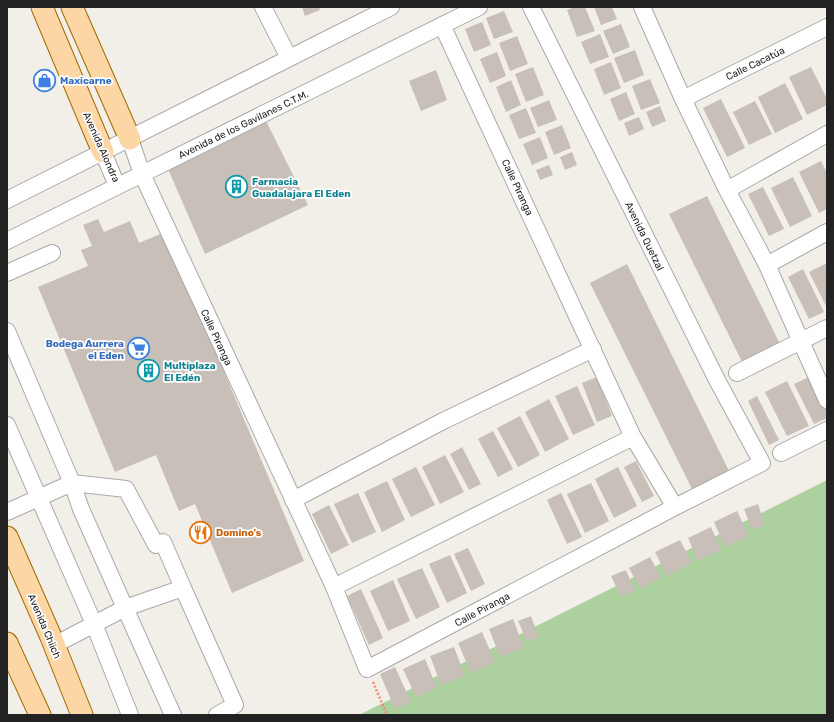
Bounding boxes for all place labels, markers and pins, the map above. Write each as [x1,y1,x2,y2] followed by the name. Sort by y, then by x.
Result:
[32,67,58,93] shop icon: Maxicarne
[60,75,112,87] place label: Maxicarne
[224,174,250,200] building icon: Farmacia Guadalajara El Eden
[252,176,351,200] place label: Farmacia Guadalajara El Eden
[126,336,152,362] supermarket icon: Bodega Aurrera el Eden
[46,338,124,362] place label: Bodega Aurrera el Eden
[135,358,161,384] building icon: Multiplaza El Edén
[164,360,216,384] place label: Multiplaza El Edén
[187,519,213,545] restaurant icon: Domino's
[216,527,262,539] place label: Domino's

